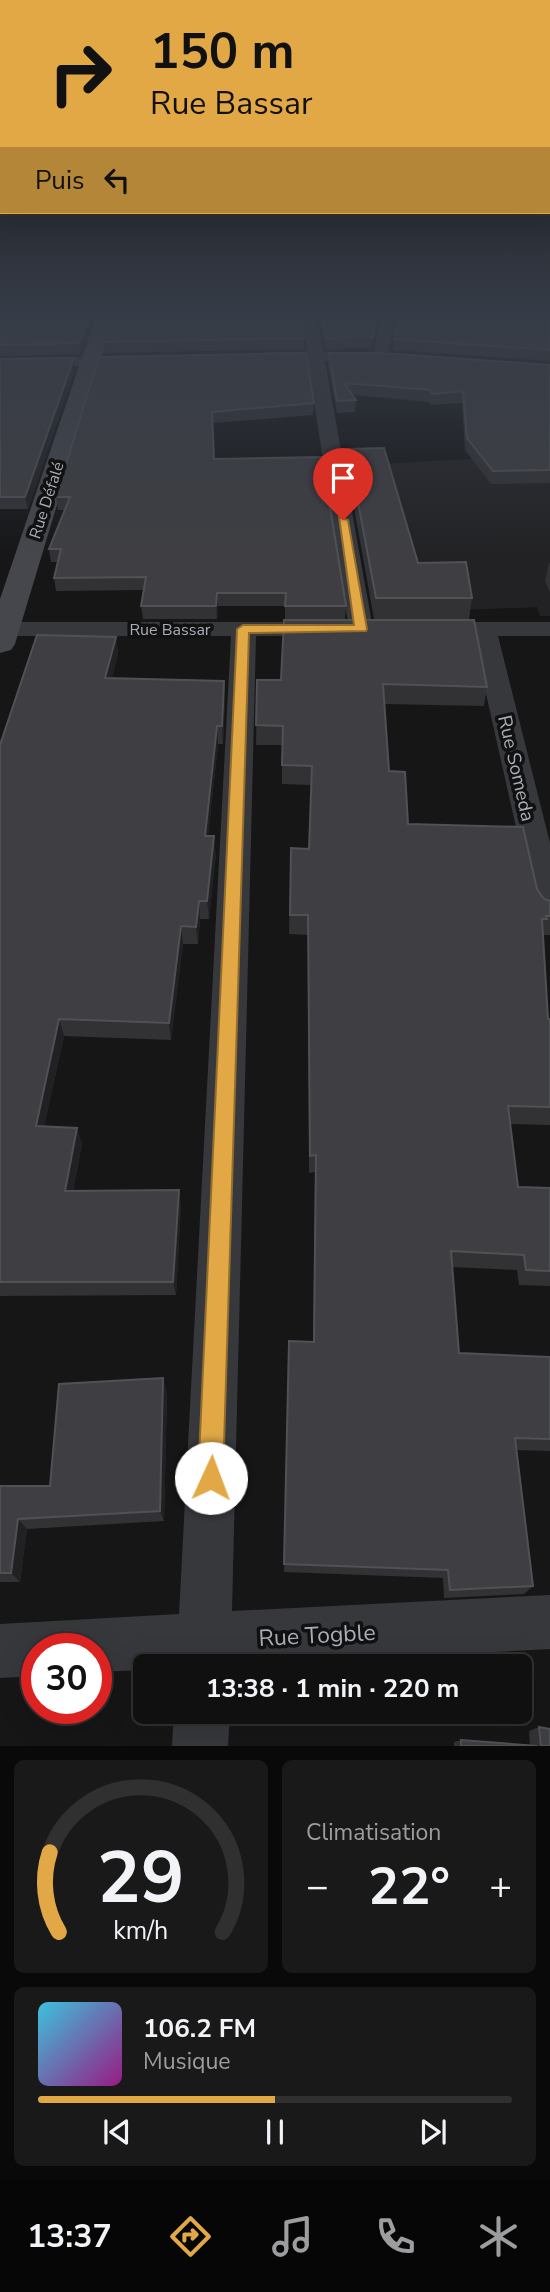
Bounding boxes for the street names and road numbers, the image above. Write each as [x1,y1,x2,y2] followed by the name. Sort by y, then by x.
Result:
[24,459,70,542] street label: Rue Défalé
[129,619,211,641] street label: Rue Bassar
[491,713,541,824] street label: Rue Someda
[258,1617,376,1654] street label: Rue Togble

